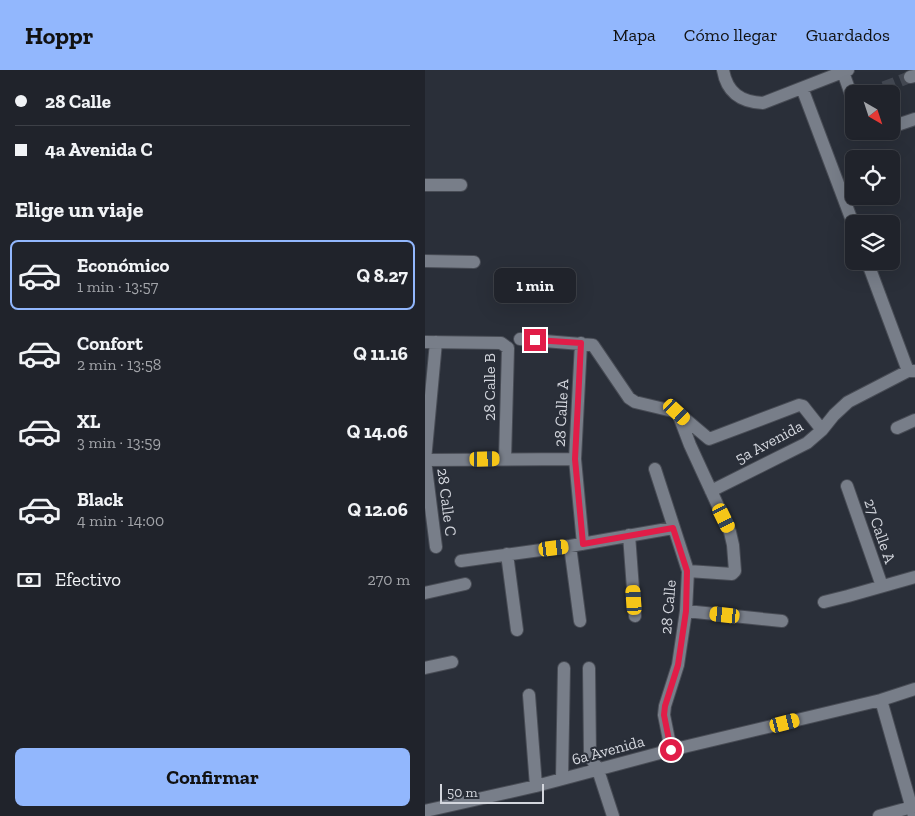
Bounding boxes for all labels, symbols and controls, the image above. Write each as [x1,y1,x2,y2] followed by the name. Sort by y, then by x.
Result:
[25,21,93,50] text: Hoppr
[613,24,656,46] text: Mapa
[684,24,778,46] text: Cómo llegar
[806,24,890,46] text: Guardados
[845,85,900,140] north arrow
[845,85,900,270] map controls
[45,90,111,113] text: 28 Calle
[45,138,153,161] text: 4a Avenida C
[845,150,900,205] button: locate
[15,196,143,223] text: Elige un viaje
[845,215,900,270] button: layers
[17,253,62,298] icon: car
[77,254,170,277] text: Económico
[357,264,408,287] text: Q 8.27
[494,268,576,302] callout: 1 min
[516,276,554,295] text: 1 min
[77,277,158,296] text: 1 min · 13:57
[524,329,546,351] route end
[17,331,62,376] icon: car
[77,332,143,355] text: Confort
[353,342,408,365] text: Q 11.16
[480,353,499,421] street label: 28 Calle B
[77,355,161,374] text: 2 min · 13:58
[550,378,572,448] street label: 28 Calle A
[660,396,693,428] car
[17,409,62,454] icon: car
[77,410,100,433] text: XL
[732,416,806,468] street label: 5a Avenida
[347,420,408,443] text: Q 14.06
[77,433,161,452] text: 3 min · 13:59
[469,451,500,467] car
[433,467,461,537] street label: 28 Calle C
[17,487,62,532] icon: car
[77,488,123,511] text: Black
[860,496,900,566] street label: 27 Calle A
[347,498,408,521] text: Q 12.06
[710,501,737,535] car
[77,511,164,530] text: 4 min · 14:00
[538,539,569,557] car
[15,566,43,594] icon: cash
[55,568,121,591] text: Efectivo
[368,570,410,589] text: 270 m
[656,579,680,635] street label: 28 Calle
[625,585,642,615] car
[709,606,740,624] car
[768,712,801,734] car
[570,731,647,769] street label: 6a Avenida
[660,739,682,761] route start
[15,748,410,806] button: Confirmar
[440,781,544,804] scale bar
[447,784,478,801] text: 50 m

